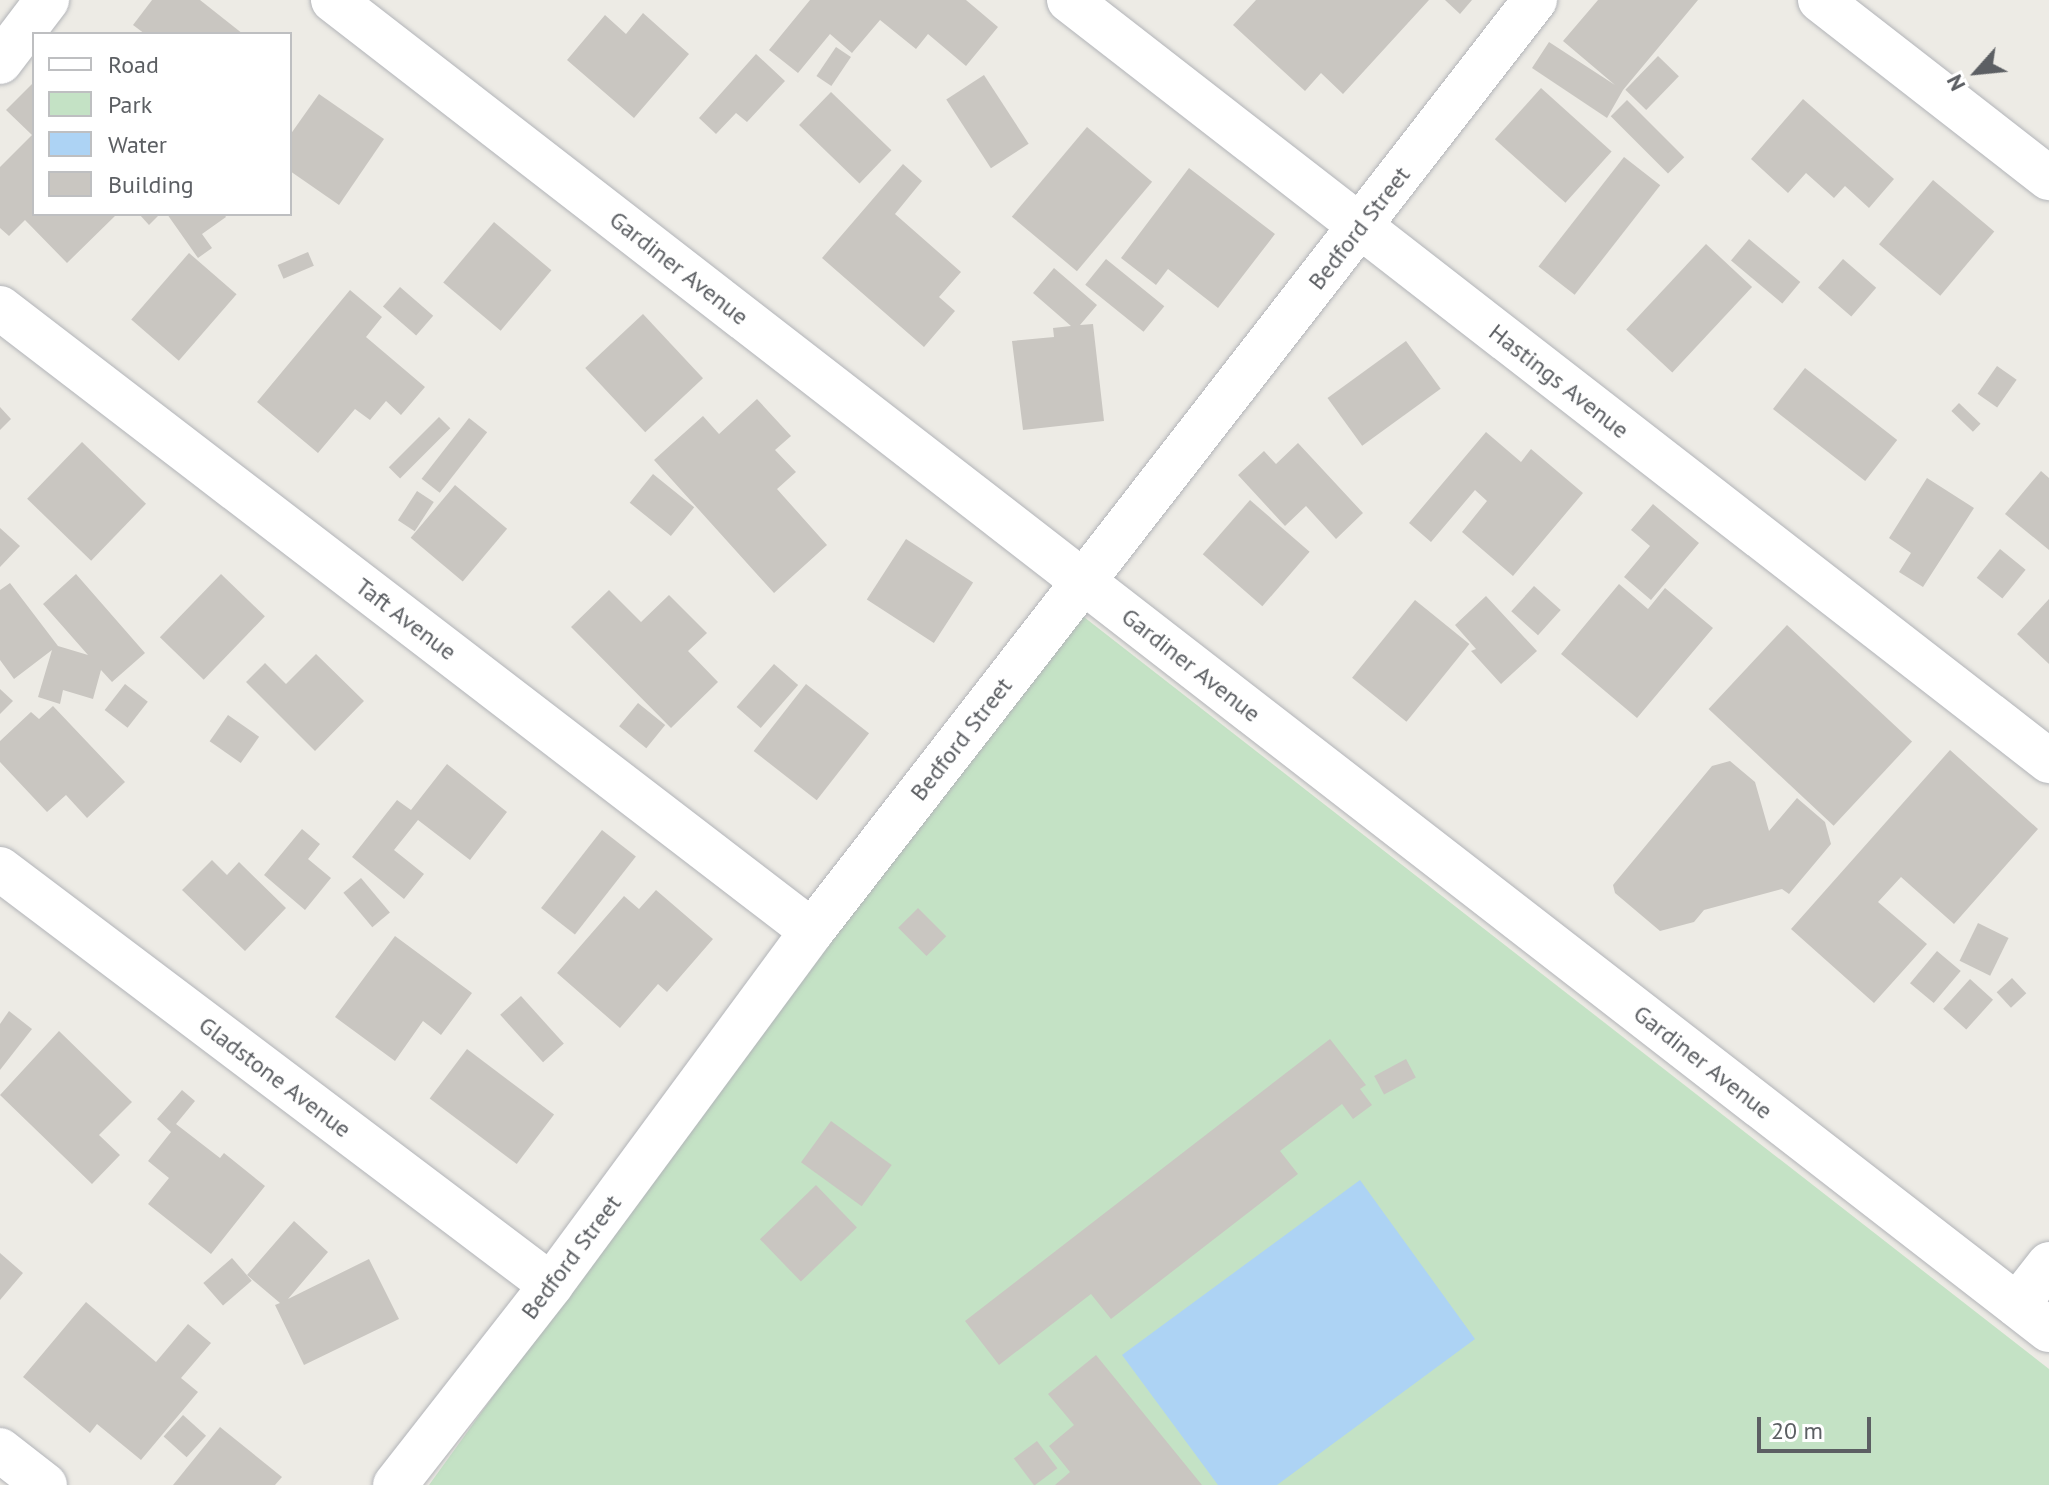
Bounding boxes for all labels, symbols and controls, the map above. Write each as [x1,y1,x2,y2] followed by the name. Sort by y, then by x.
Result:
[32,32,292,216] legend
[1937,32,2017,112] north arrow
[108,49,159,80] text: Road
[1940,70,1971,96] text: N
[108,89,152,120] text: Park
[108,129,167,160] text: Water
[1302,161,1416,295] street label: Bedford Street
[108,169,194,200] text: Building
[604,205,754,331] street label: Gardiner Avenue
[1483,317,1635,445] street label: Hastings Avenue
[350,572,462,666] street label: Taft Avenue
[1116,602,1266,728] street label: Gardiner Avenue
[904,672,1018,806] street label: Bedford Street
[1628,999,1778,1125] street label: Gardiner Avenue
[193,1010,357,1144] street label: Gladstone Avenue
[515,1189,627,1325] street label: Bedford Street
[1761,1401,1875,1451] scale bar
[1771,1415,1823,1446] text: 20 m

